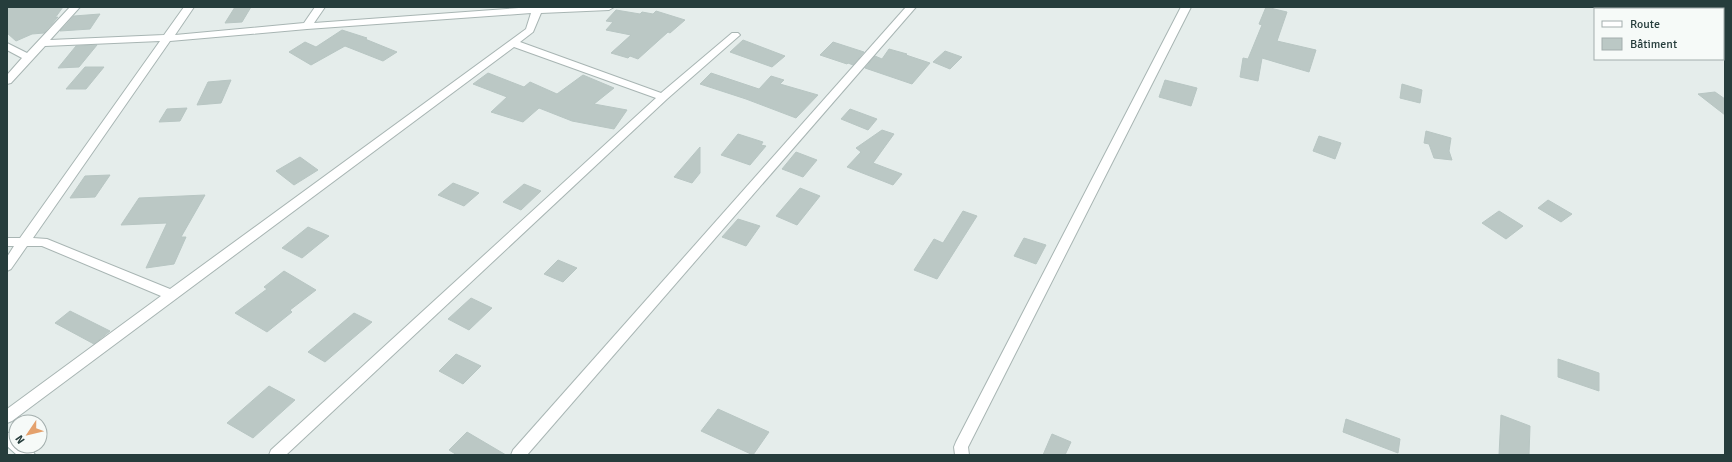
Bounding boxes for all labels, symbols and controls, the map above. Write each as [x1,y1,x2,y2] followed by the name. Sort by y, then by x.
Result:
[1594,8,1724,60] legend
[1630,17,1660,32] text: Route
[1630,37,1677,52] text: Bâtiment
[8,414,48,454] north arrow
[13,433,28,446] text: N

